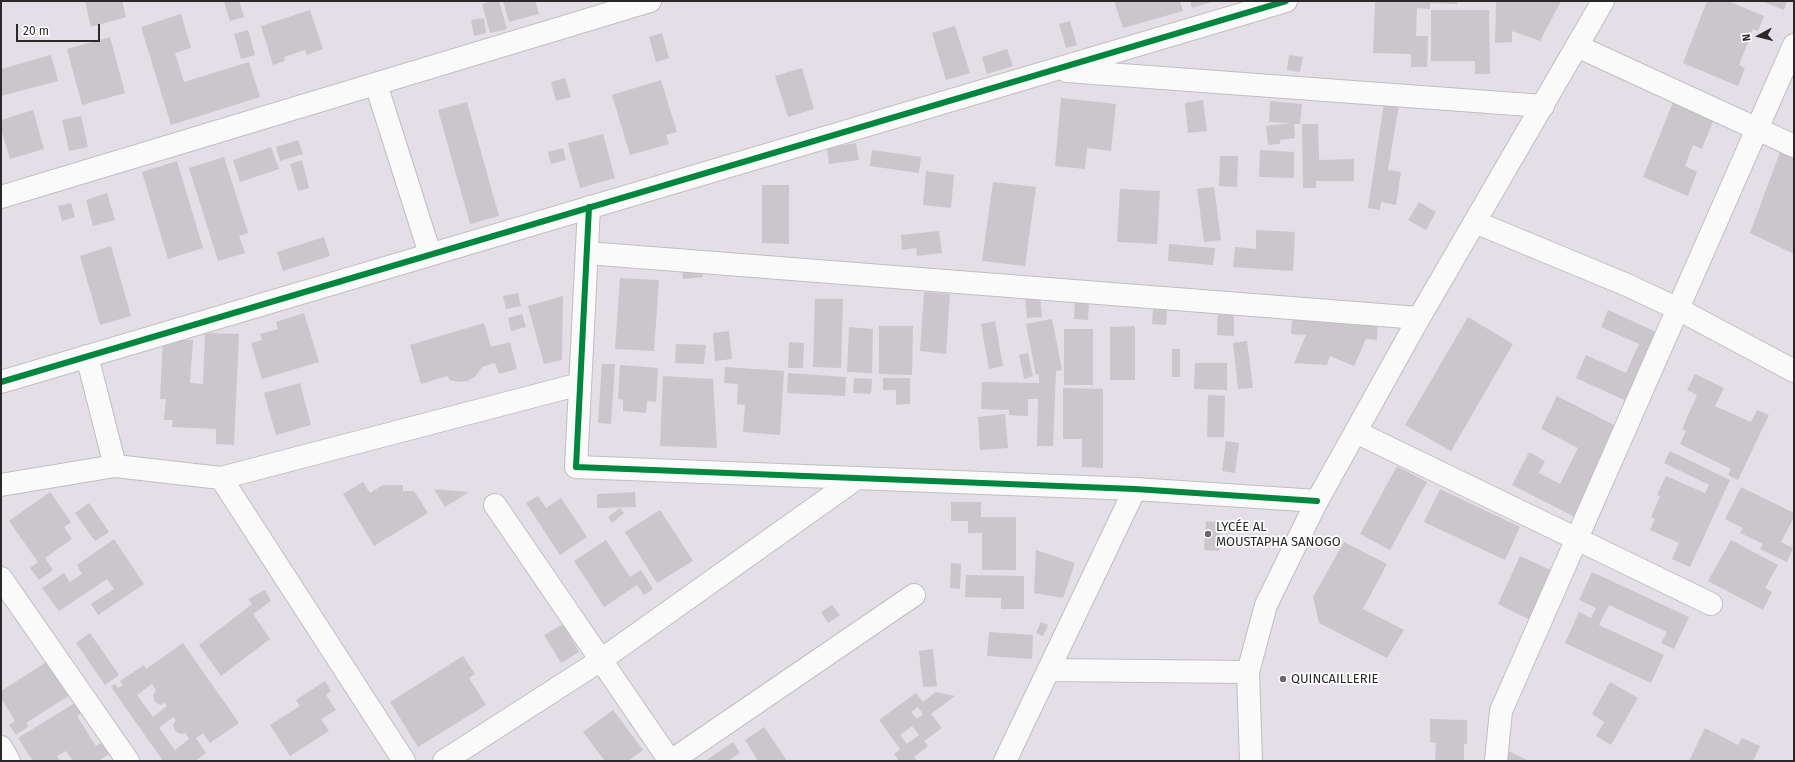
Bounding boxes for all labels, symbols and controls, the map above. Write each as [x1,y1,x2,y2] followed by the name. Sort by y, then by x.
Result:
[18,16,102,42] scale bar
[1739,16,1779,56] north arrow
[23,24,49,38] text: 20 m
[1740,33,1753,42] text: N
[1216,519,1341,550] place label: LYCÉE AL MOUSTAPHA SANOGO
[1203,529,1213,539] marker: LYCÉE AL MOUSTAPHA SANOGO
[1291,671,1378,687] place label: QUINCAILLERIE
[1278,674,1288,684] marker: QUINCAILLERIE

